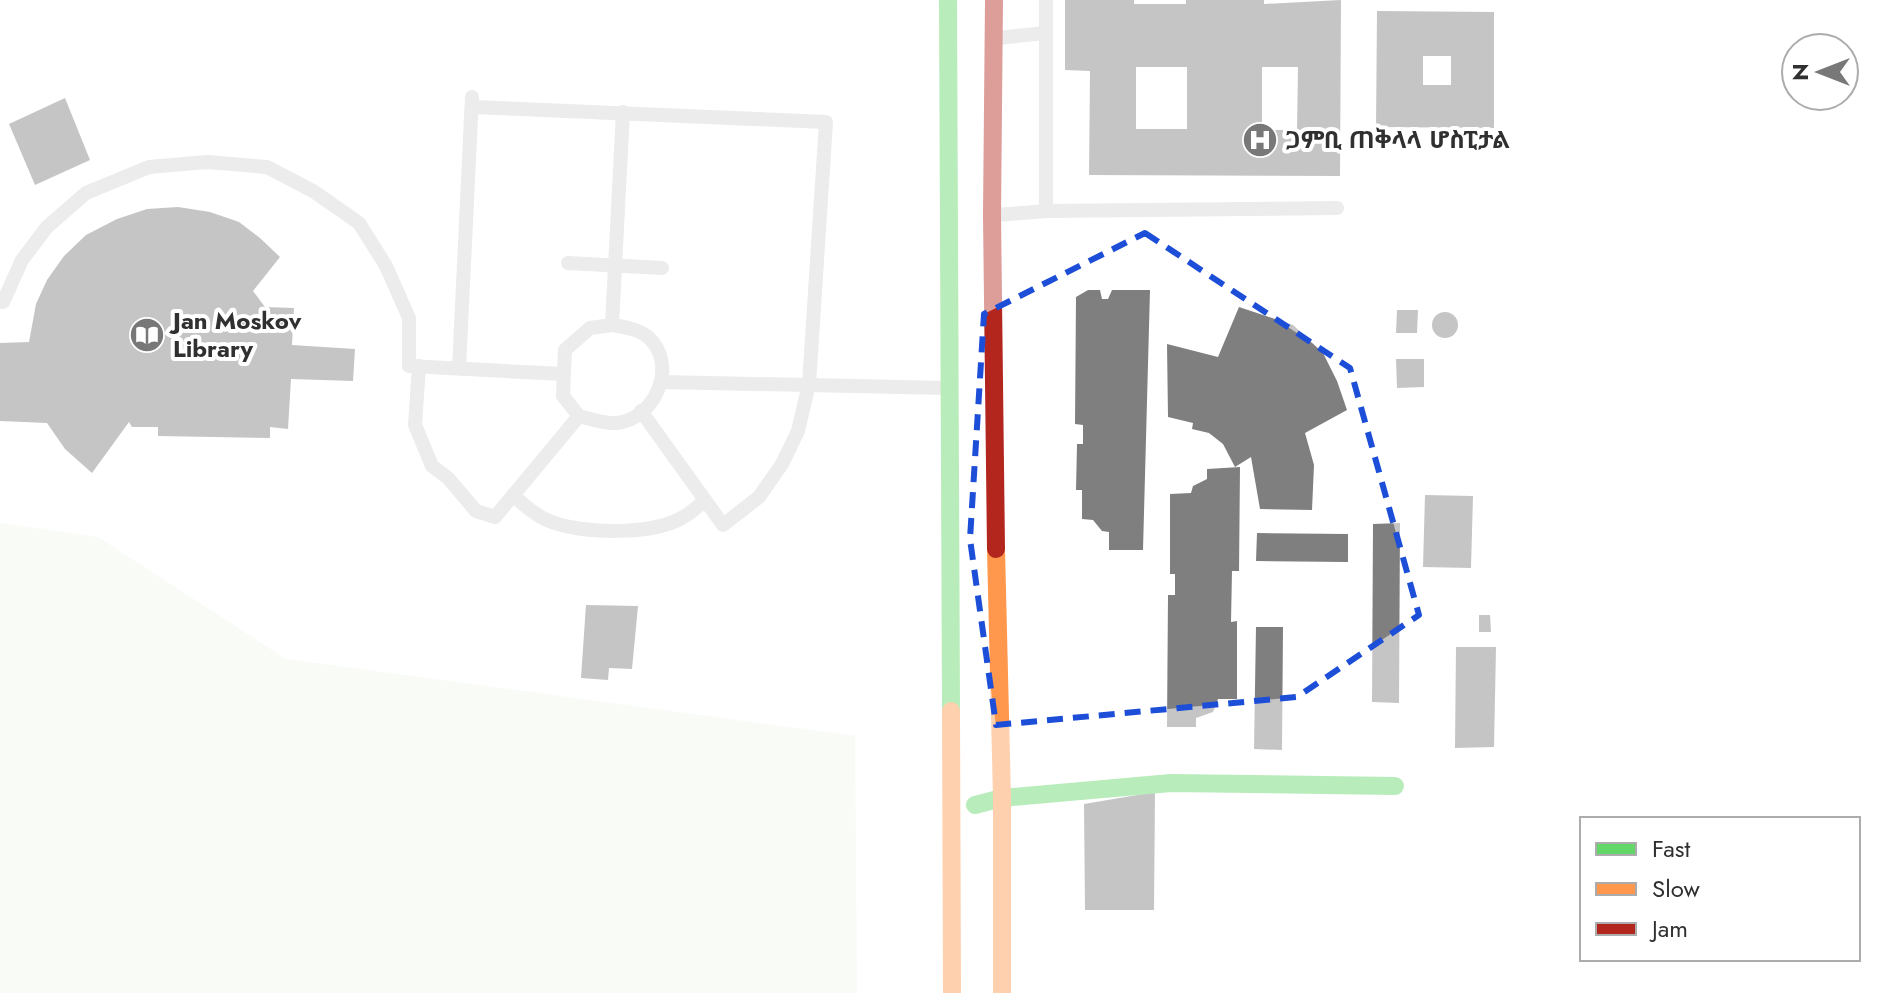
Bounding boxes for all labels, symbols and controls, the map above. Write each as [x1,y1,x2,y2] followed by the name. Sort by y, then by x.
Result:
[1780,32,1860,112] north arrow
[1784,63,1816,81] text: N
[1241,121,1279,159] hospital icon: ጋምቢ ጠቅላላ ሆስፒታል
[1286,122,1510,157] place label: ጋምቢ ጠቅላላ ሆስፒታል
[169,303,302,366] place label: Jan Moskov Library
[128,316,166,354] library icon: Jan Moskov Library
[1580,817,1860,961] legend
[1652,831,1690,866] text: Fast
[1652,871,1700,906] text: Slow
[1649,911,1688,946] text: Jam

